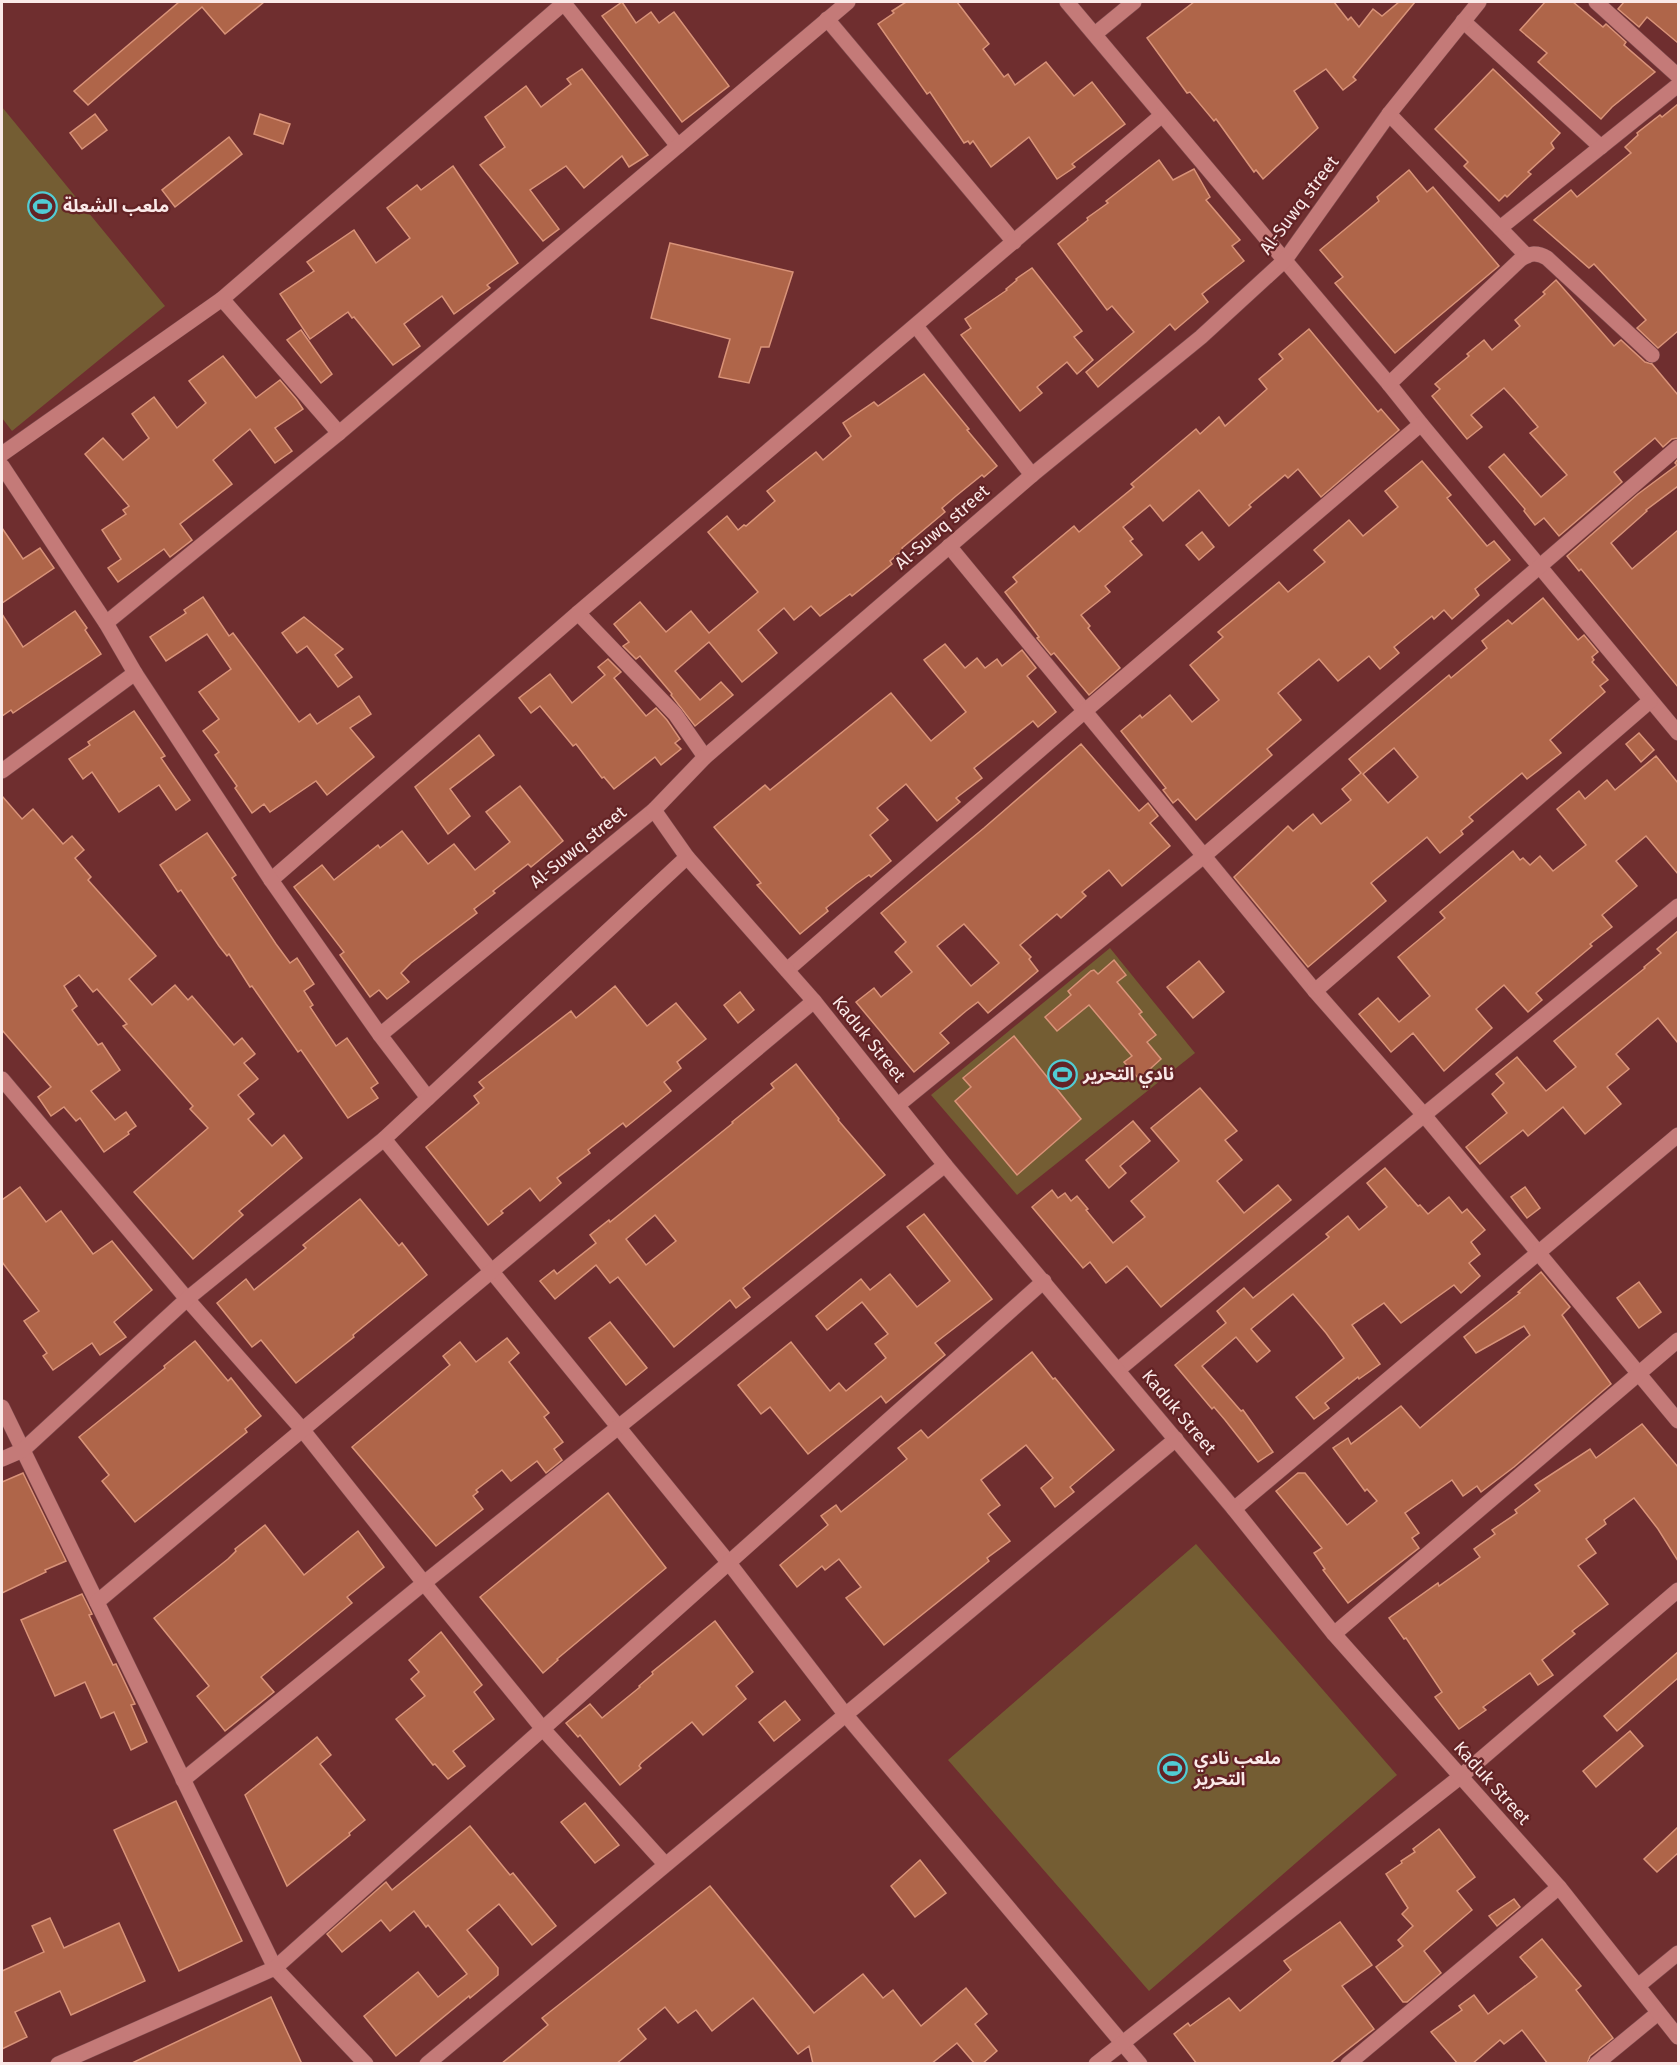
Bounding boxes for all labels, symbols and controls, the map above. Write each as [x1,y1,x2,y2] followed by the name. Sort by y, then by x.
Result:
[1255,151,1344,259] street label: Al-Suwq street
[26,190,58,222] sports icon: ملعب الشعلة
[63,195,169,217] place label: ملعب الشعلة
[890,480,994,574] street label: Al-Suwq street
[525,801,631,893] street label: Al-Suwq street
[828,992,911,1087] street label: Kaduk Street
[1046,1058,1078,1090] sports icon: نادي التحرير
[1082,1063,1174,1088] place label: نادي التحرير
[1137,1365,1221,1459] street label: Kaduk Street
[1449,1737,1535,1829] street label: Kaduk Street
[1193,1747,1281,1790] place label: ملعب نادي التحرير
[1157,1752,1189,1784] sports icon: ملعب نادي التحرير

